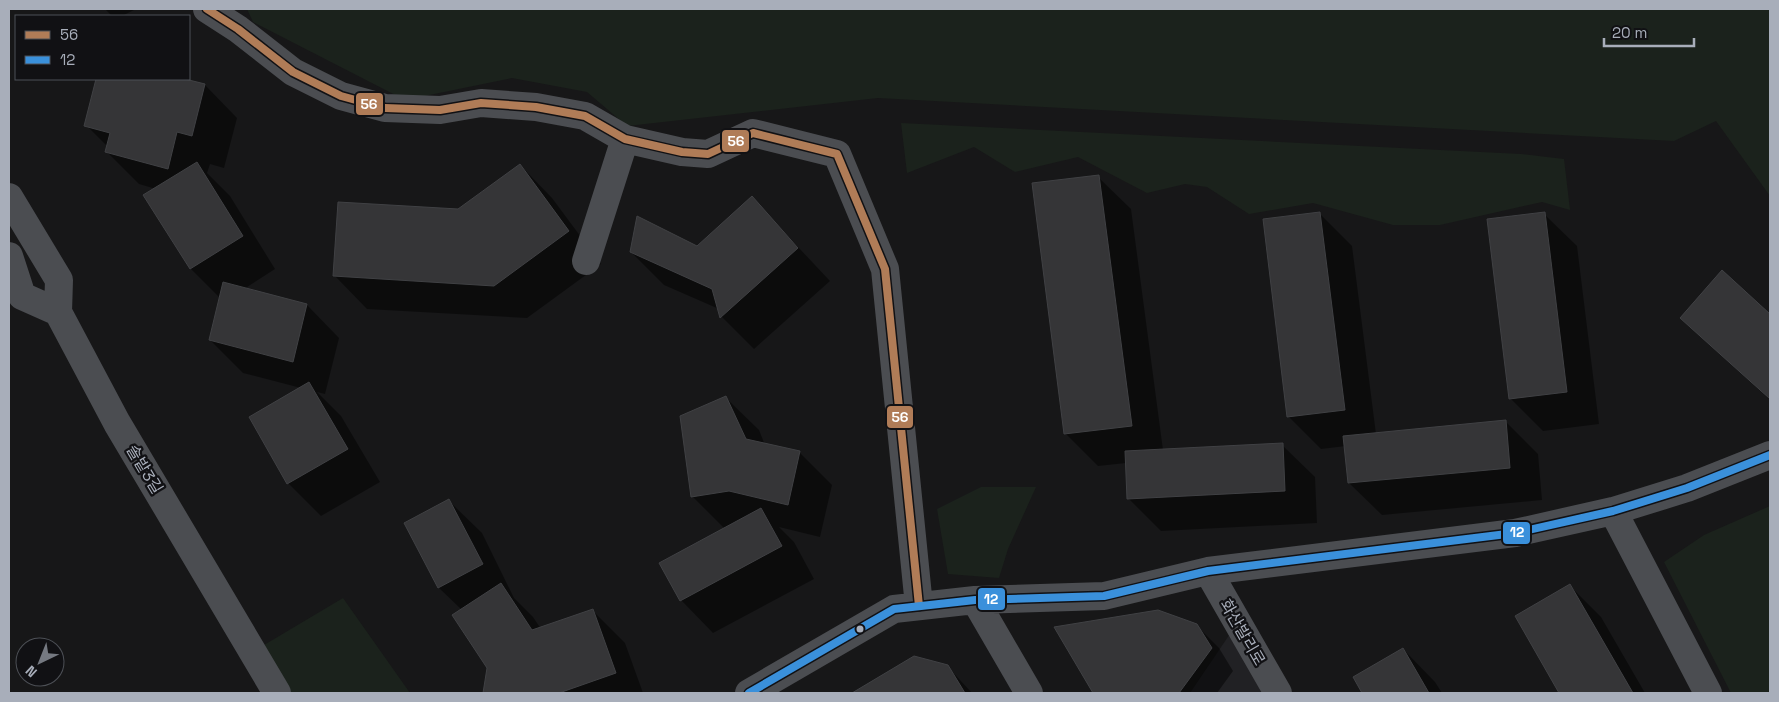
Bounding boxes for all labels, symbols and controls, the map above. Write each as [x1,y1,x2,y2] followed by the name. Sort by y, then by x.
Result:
[15,15,190,80] legend
[1604,15,1694,47] scale bar
[1612,23,1647,42] text: 20 m
[60,25,78,44] text: 56
[60,50,75,69] text: 12
[355,92,384,116] line badge: 56
[360,95,378,113] text: 56
[721,129,750,153] line badge: 56
[727,132,745,150] text: 56
[886,405,914,429] line badge: 56
[891,408,909,426] text: 56
[122,441,167,498] street label: 솔밭3길
[1502,521,1531,545] line badge: 12
[1510,523,1524,541] text: 12
[977,587,1006,611] line badge: 12
[984,590,998,608] text: 12
[1215,595,1270,670] street label: 화산발리로
[855,624,865,634] unlabelled marker
[15,637,65,687] north arrow
[22,662,41,681] text: N

